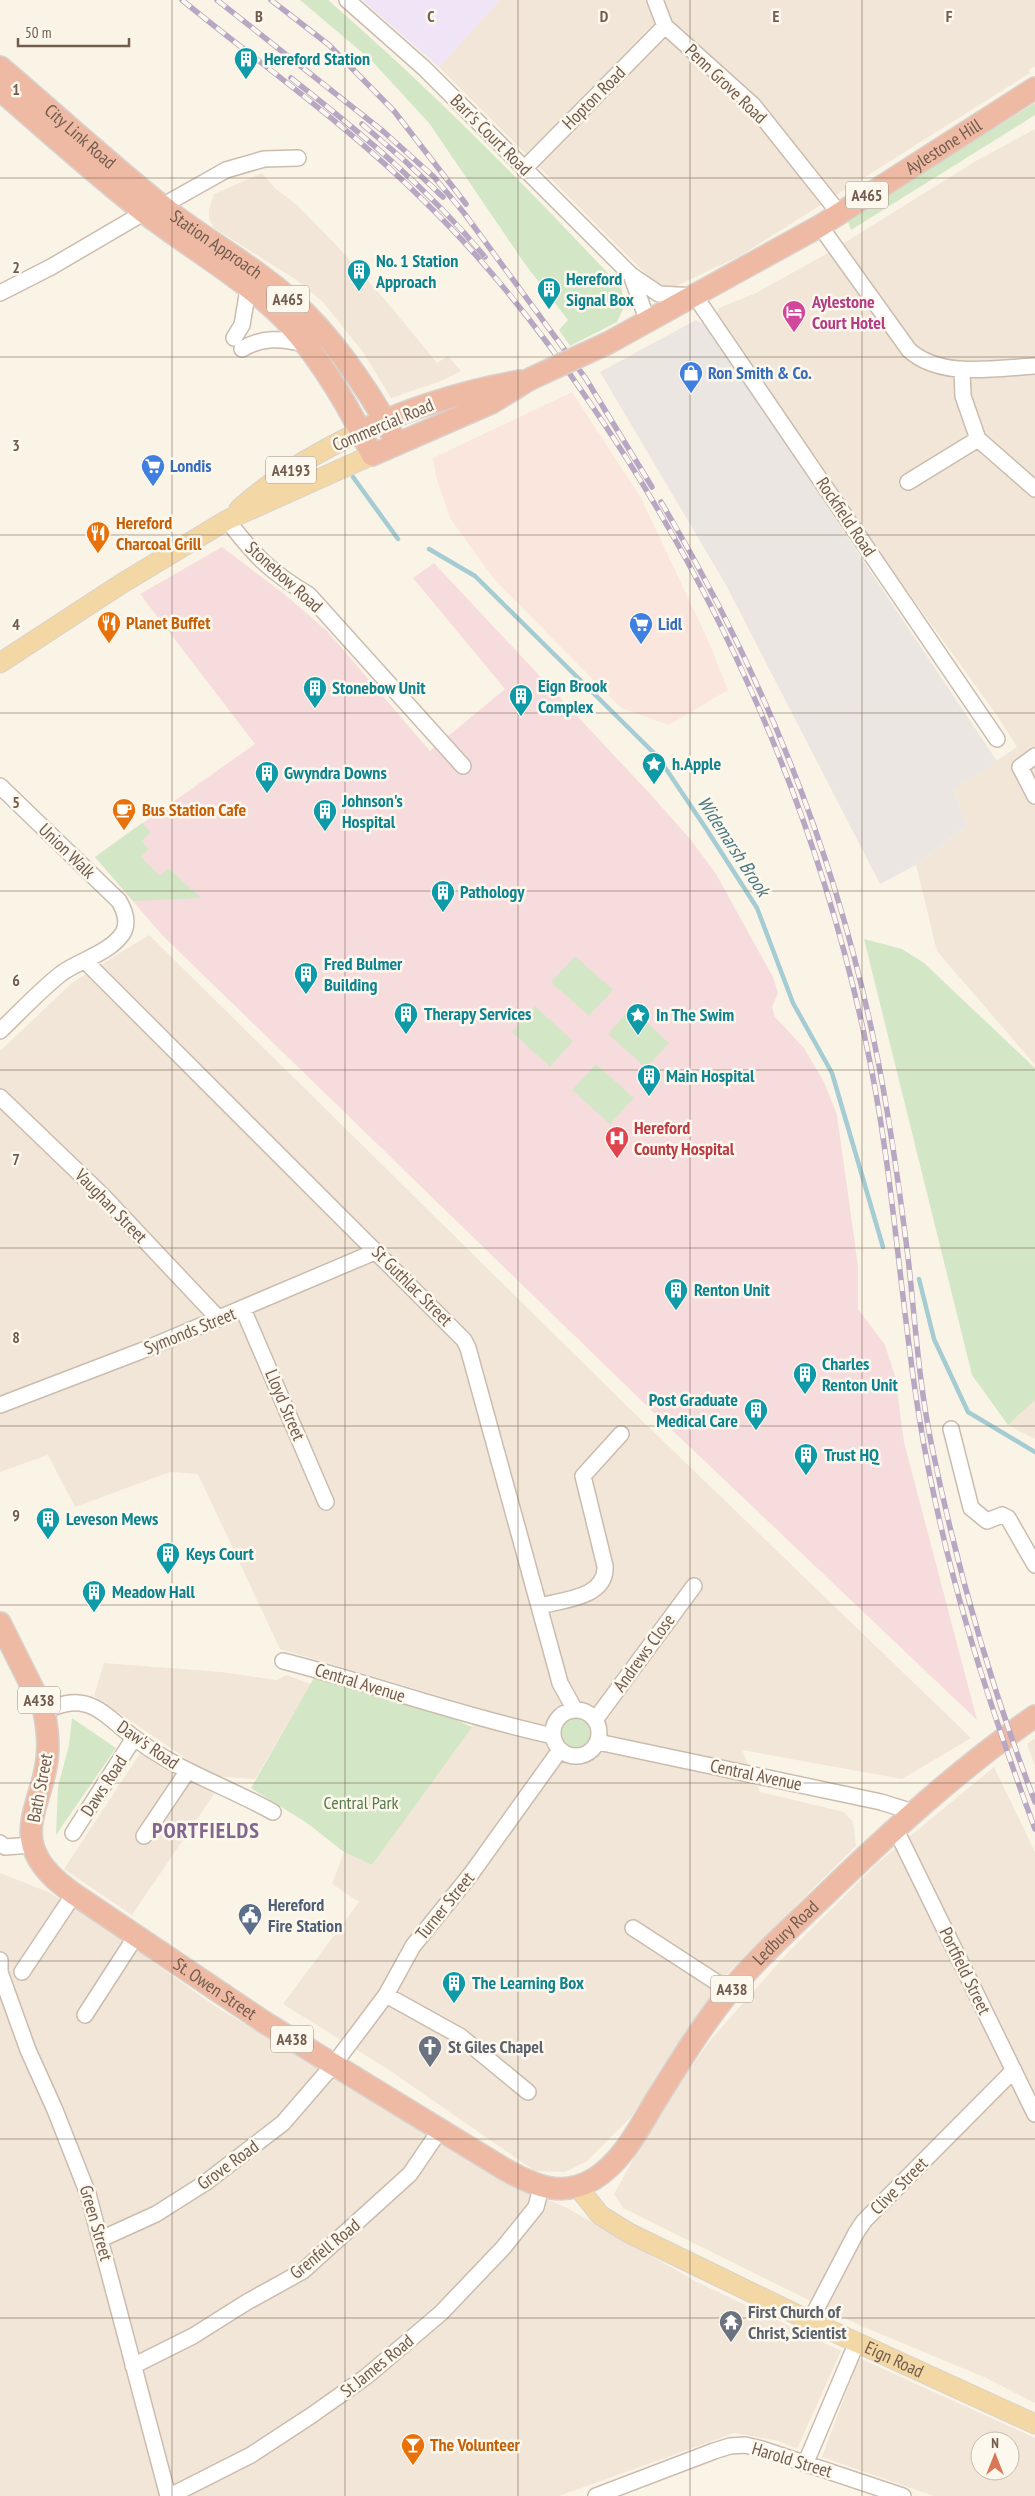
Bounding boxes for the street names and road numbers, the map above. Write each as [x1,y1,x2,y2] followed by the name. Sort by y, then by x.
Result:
[681,39,772,128] street label: Penn Grove Road
[557,61,630,134] street label: Hopton Road
[446,89,537,180] street label: Barr's Court Road
[40,99,121,174] street label: City Link Road
[901,113,986,179] street label: Aylestone Hill
[846,182,888,208] road number: A465
[166,204,267,284] street label: Station Approach
[267,286,309,312] road number: A465
[329,393,437,456] street label: Commercial Road
[266,456,316,484] road number: A4193
[811,473,881,561] street label: Rockfield Road
[241,536,328,617] street label: Stonebow Road
[34,818,101,883] street label: Union Walk
[70,1163,152,1248] street label: Vaughan Street
[367,1241,457,1331] street label: St Guthlac Street
[141,1302,239,1359] street label: Symonds Street
[260,1366,311,1444] street label: Lloyd Street
[608,1609,680,1696] street label: Andrews Close
[312,1658,408,1707] street label: Central Avenue
[18,1686,60,1714] road number: A438
[113,1715,184,1774] street label: Daw's Road
[22,1751,57,1824] street label: Bath Street
[75,1751,132,1820] street label: Daws Road
[708,1754,804,1795] street label: Central Avenue
[410,1867,479,1944] street label: Turner Street
[747,1895,823,1970] street label: Ledbury Road
[934,1923,996,2018] street label: Portfield Street
[169,1952,261,2025] street label: St. Owen Street
[711,1976,753,2002] road number: A438
[271,2026,313,2052] road number: A438
[192,2135,263,2195] street label: Grove Road
[865,2152,932,2219] street label: Clive Street
[75,2182,118,2263] street label: Green Street
[285,2213,365,2284] street label: Grenfell Road
[335,2329,418,2402] street label: St James Road
[861,2336,927,2382] street label: Eign Road
[749,2436,835,2483] street label: Harold Street

